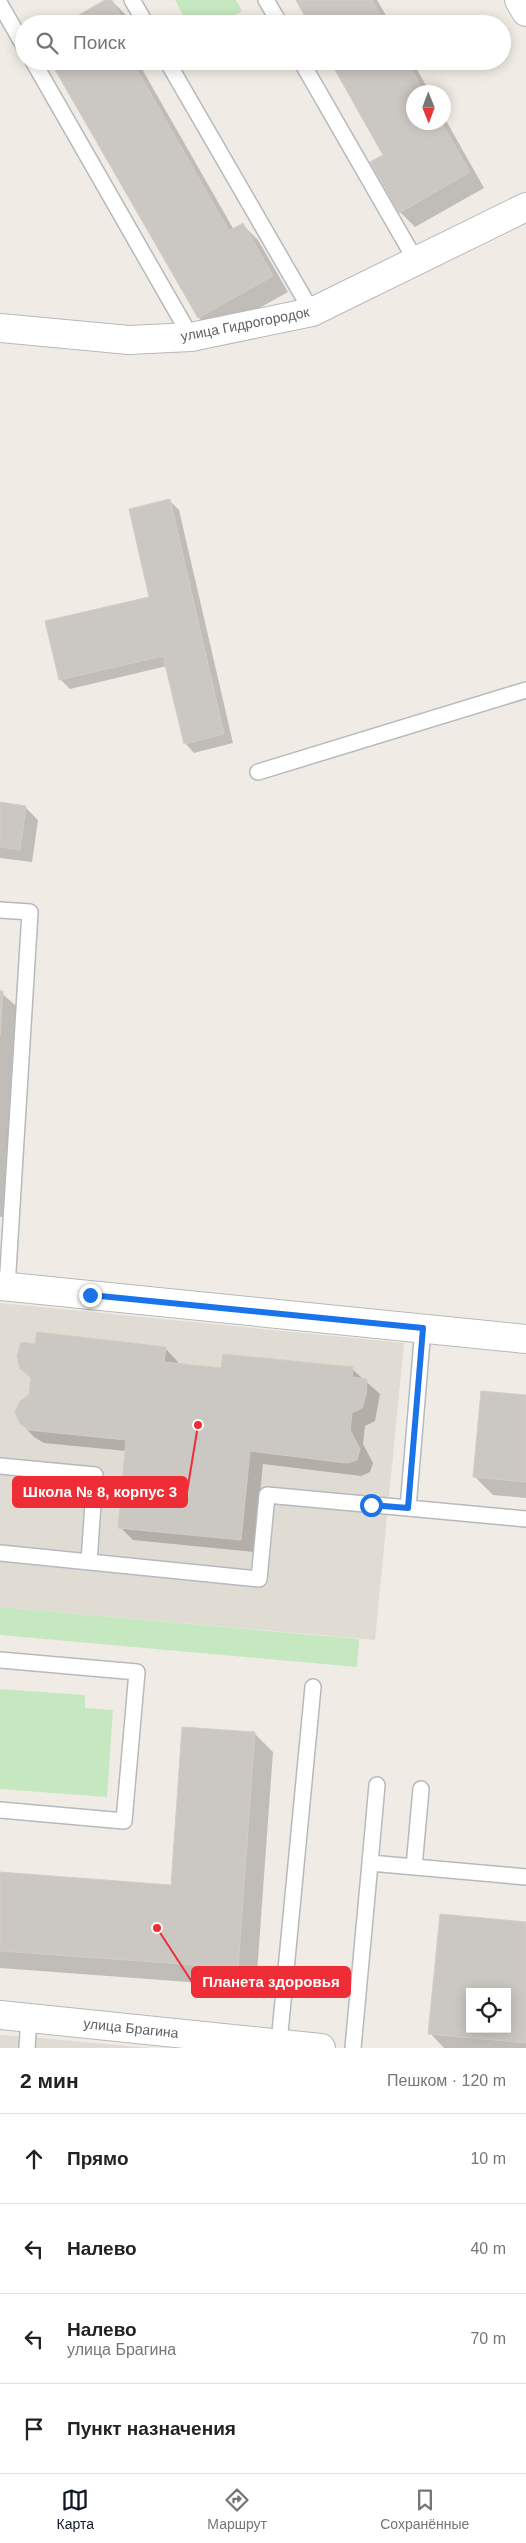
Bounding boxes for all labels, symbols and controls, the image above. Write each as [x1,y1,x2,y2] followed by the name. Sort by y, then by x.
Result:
[15,15,511,70] search box
[33,29,61,57] icon: search
[73,32,126,53] text: Поиск
[406,85,451,130] north arrow
[179,304,312,344] street label: улица Гидрогородок
[79,1284,102,1307] route end
[13,1477,187,1507] callout: Школа № 8, корпус 3
[23,1483,177,1500] text: Школа № 8, корпус 3
[360,1494,383,1517] route start
[192,1967,350,1997] callout: Планета здоровья
[202,1973,340,1990] text: Планета здоровья
[466,1988,511,2033] map controls
[466,1988,511,2033] button: locate
[83,2015,180,2041] street label: улица Брагина
[20,2069,79,2092] text: 2 мин
[387,2072,506,2089] text: Пешком · 120 m
[20,2145,48,2173] icon: ahead
[67,2148,129,2169] text: Прямо
[470,2150,506,2167] text: 10 m
[20,2235,48,2263] icon: left
[67,2238,137,2259] text: Налево
[470,2240,506,2257] text: 40 m
[67,2319,137,2340] text: Налево
[20,2325,48,2353] icon: left
[470,2330,506,2347] text: 70 m
[67,2341,176,2358] text: улица Брагина
[20,2415,48,2443] icon: arrive
[67,2418,236,2439] text: Пункт назначения
[57,2486,94,2532] tab: Карта
[207,2486,267,2532] tab: Маршрут
[380,2486,469,2532] tab: Сохранённые

